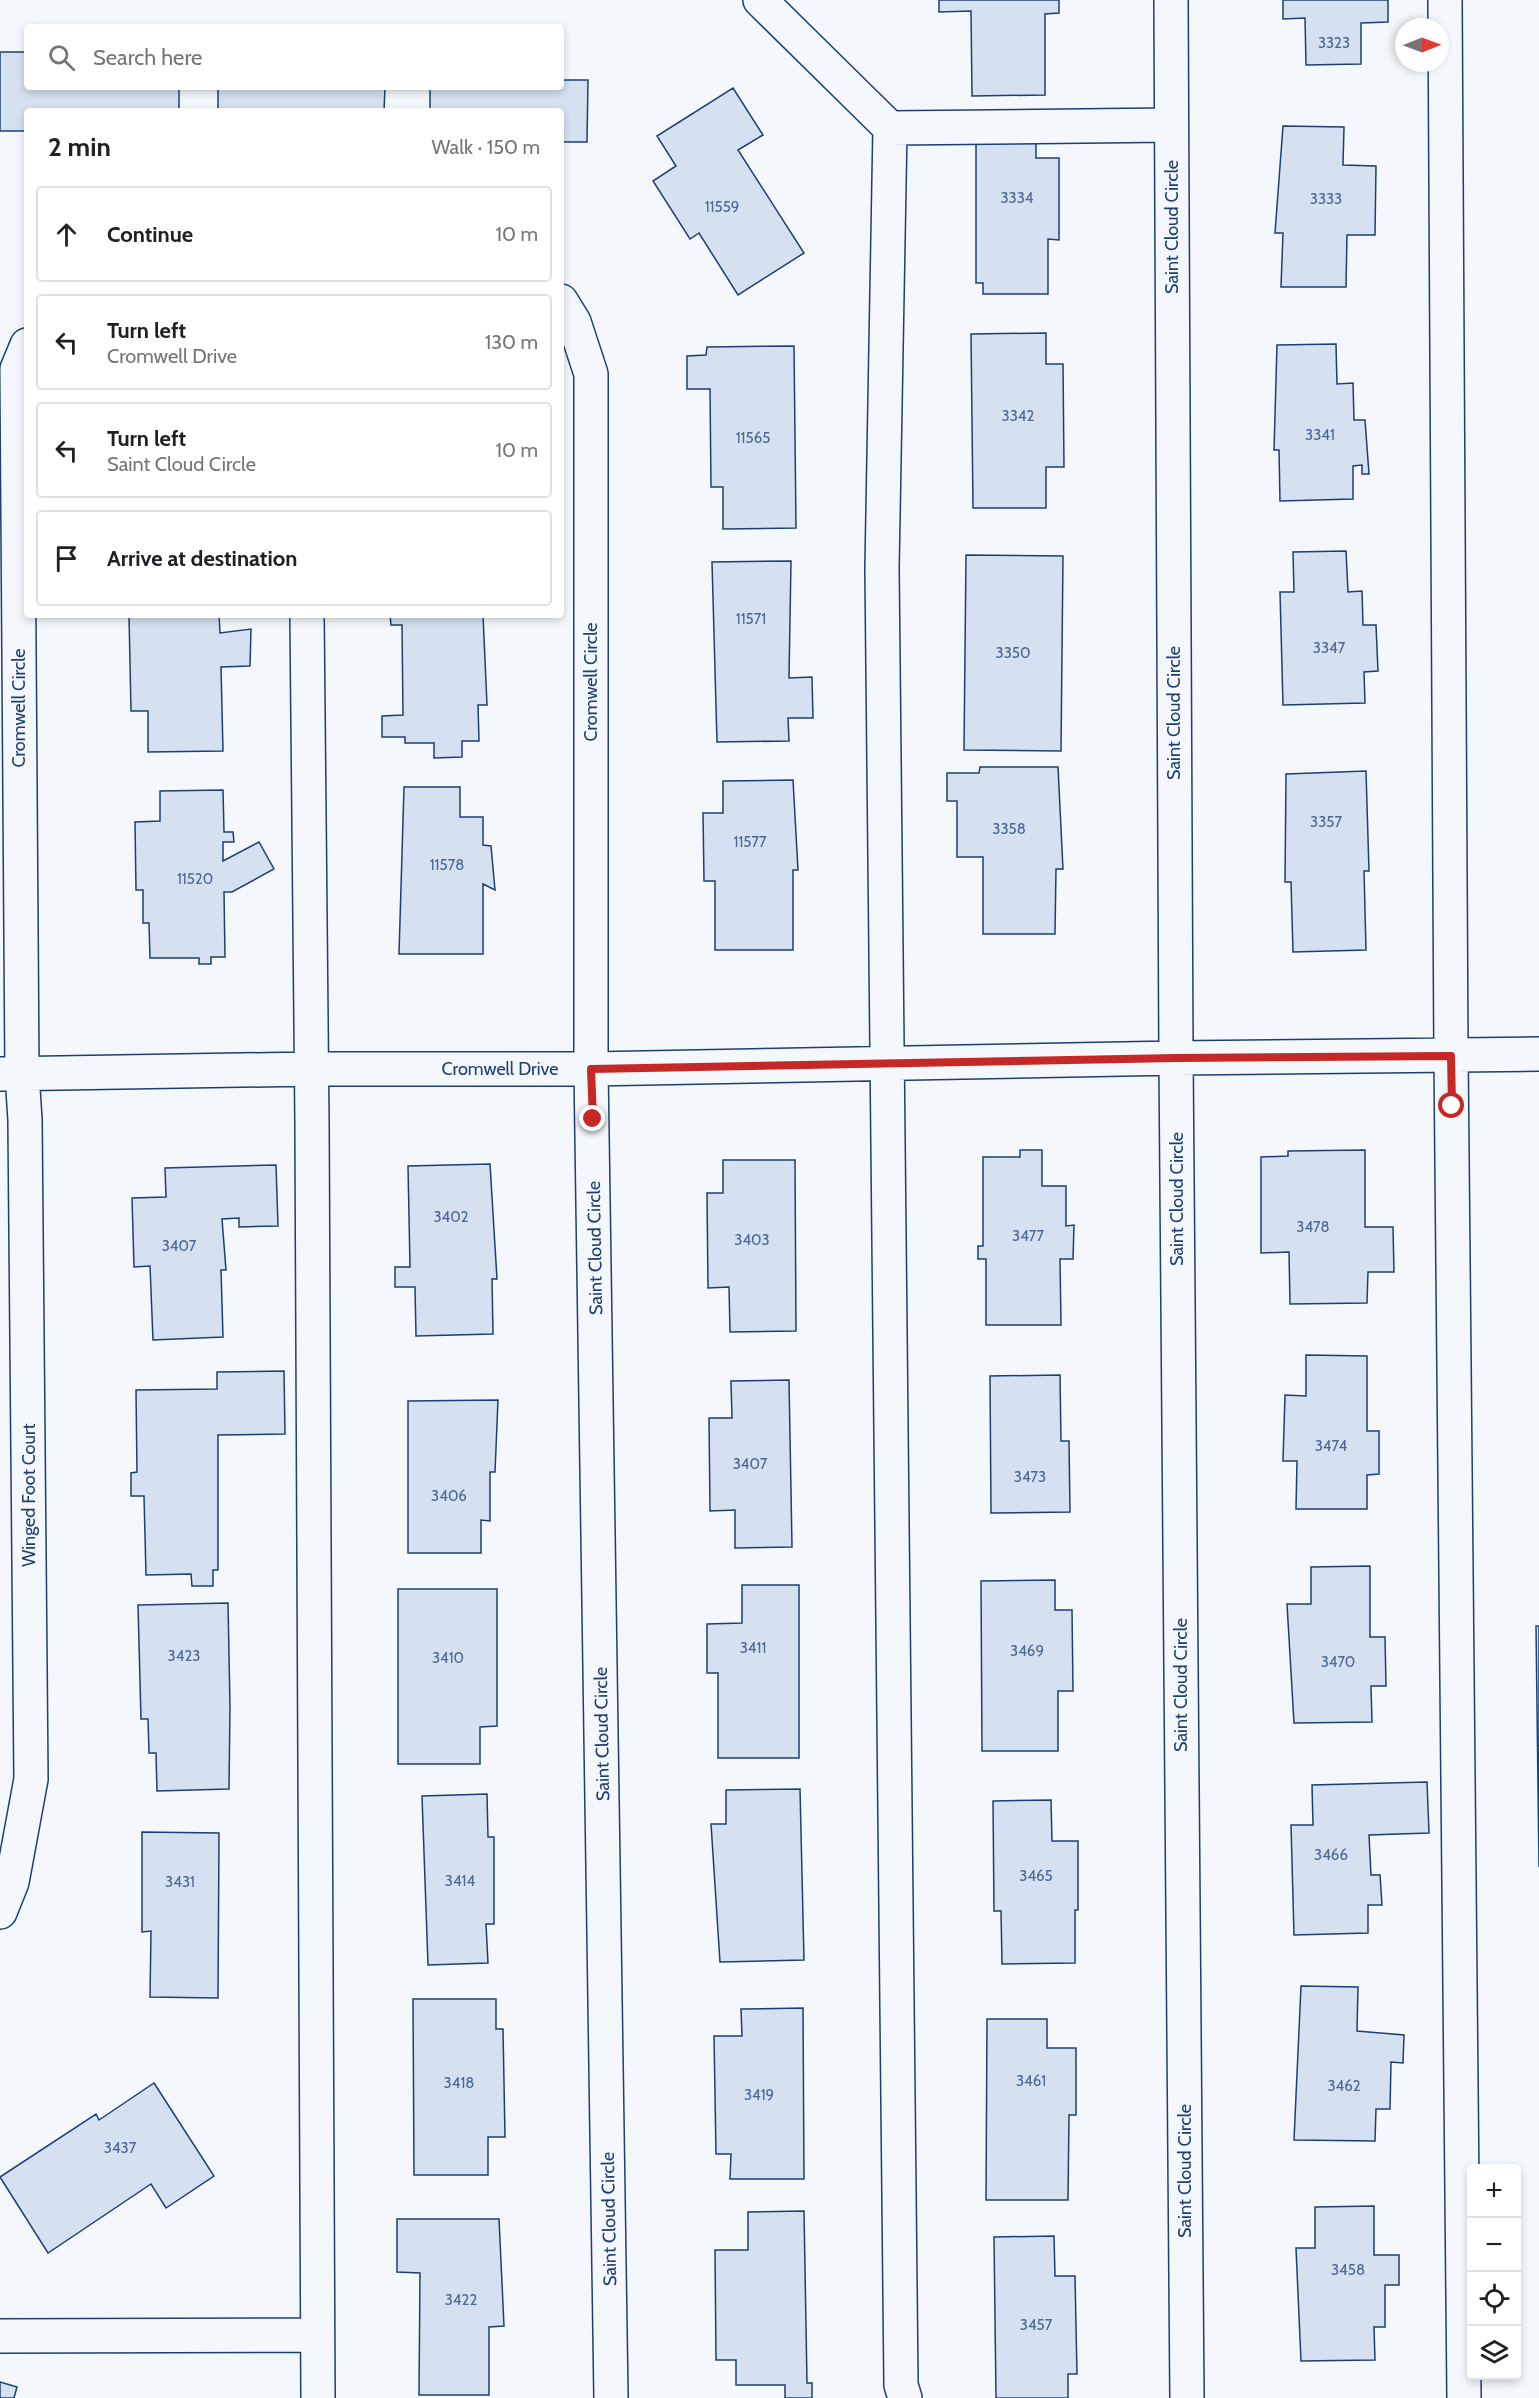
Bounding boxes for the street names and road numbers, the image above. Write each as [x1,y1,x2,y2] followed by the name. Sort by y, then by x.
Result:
[1161,160,1183,294] street label: Saint Cloud Circle
[580,622,602,742] street label: Cromwell Circle
[1163,646,1185,780] street label: Saint Cloud Circle
[8,648,30,768] street label: Cromwell Circle
[441,1058,559,1080] street label: Cromwell Drive
[1166,1132,1188,1266] street label: Saint Cloud Circle
[583,1181,607,1315] street label: Saint Cloud Circle
[18,1423,40,1567] street label: Winged Foot Court
[1170,1618,1192,1752] street label: Saint Cloud Circle
[590,1667,614,1801] street label: Saint Cloud Circle
[1174,2104,1196,2238] street label: Saint Cloud Circle
[597,2152,621,2286] street label: Saint Cloud Circle

